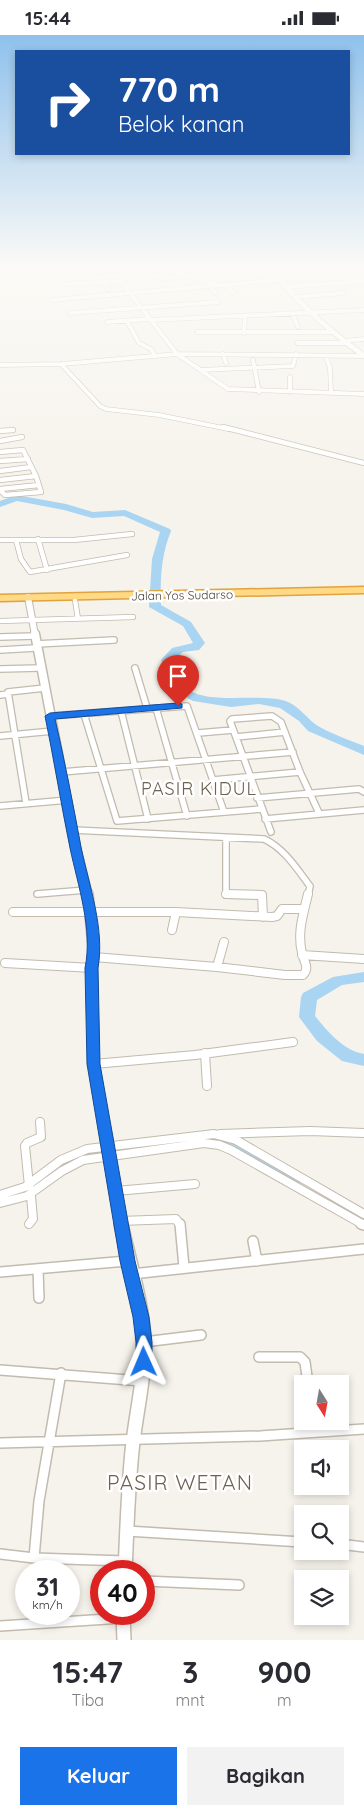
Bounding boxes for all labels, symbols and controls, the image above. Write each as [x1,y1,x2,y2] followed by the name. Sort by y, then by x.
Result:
[25,6,71,30] text: 15:44
[118,67,220,111] text: 770 m
[35,70,100,135] icon: right
[118,110,244,138] text: Belok kanan
[131,587,233,603] street label: Jalan Yos Sudarso
[157,655,199,706] pin
[164,662,192,690] icon: arrive
[141,777,257,800] district label: PASIR KIDUL
[117,1335,169,1387] position arrow
[294,1375,349,1430] north arrow
[294,1375,349,1625] map controls
[294,1440,349,1495] button: sound
[107,1469,253,1495] district label: PASIR WETAN
[294,1505,349,1560] button: search
[90,1560,155,1625] speed limit sign: 40
[294,1570,349,1625] button: layers
[36,1571,59,1602] text: 31
[32,1597,63,1612] text: km/h
[53,1653,123,1691] text: 15:47
[182,1653,198,1691] text: 3
[257,1653,311,1691] text: 900
[72,1690,104,1710] text: Tiba
[176,1690,205,1710] text: mnt
[277,1690,292,1710] text: m
[20,1747,177,1805] button: Keluar
[187,1747,344,1805] button: Bagikan

